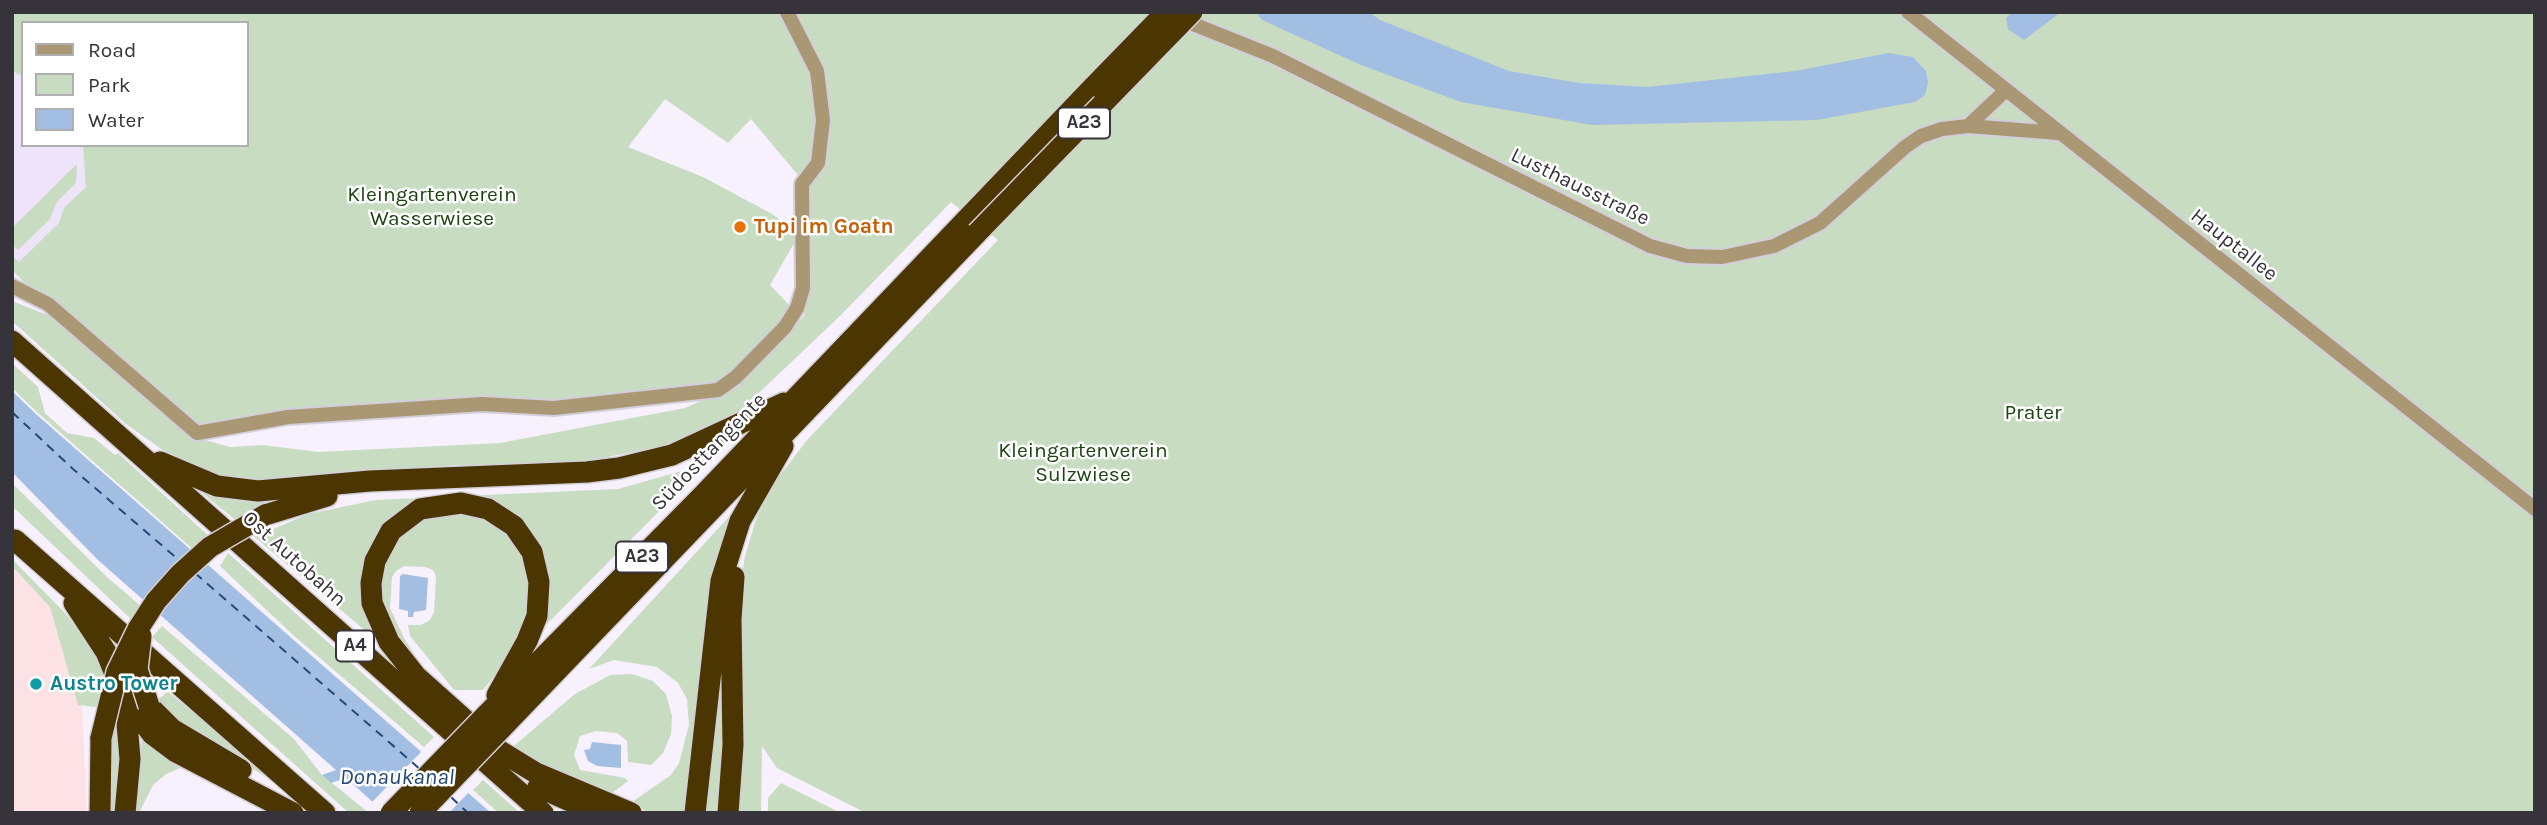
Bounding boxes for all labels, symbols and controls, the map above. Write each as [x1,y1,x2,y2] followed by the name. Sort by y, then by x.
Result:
[21,21,248,147] legend
[88,38,136,62] text: Road
[88,73,131,97] text: Park
[88,108,144,132] text: Water
[1058,108,1110,139] road number: A23
[1507,143,1653,231] street label: Lusthausstraße
[347,182,517,232] park label: Kleingartenverein Wasserwiese
[2186,203,2282,287] street label: Hauptallee
[754,214,893,240] place label: Tupi im Goatn
[732,219,748,235] marker: Tupi im Goatn
[646,388,772,516] street label: Südosttangente
[2004,400,2062,426] park label: Prater
[998,438,1168,488] park label: Kleingartenverein Sulzwiese
[237,506,351,612] street label: Ost Autobahn
[616,542,668,572] road number: A23
[336,631,374,662] road number: A4
[50,671,178,697] place label: Austro Tower
[28,676,44,692] marker: Austro Tower
[340,763,454,791] water label: Donaukanal

